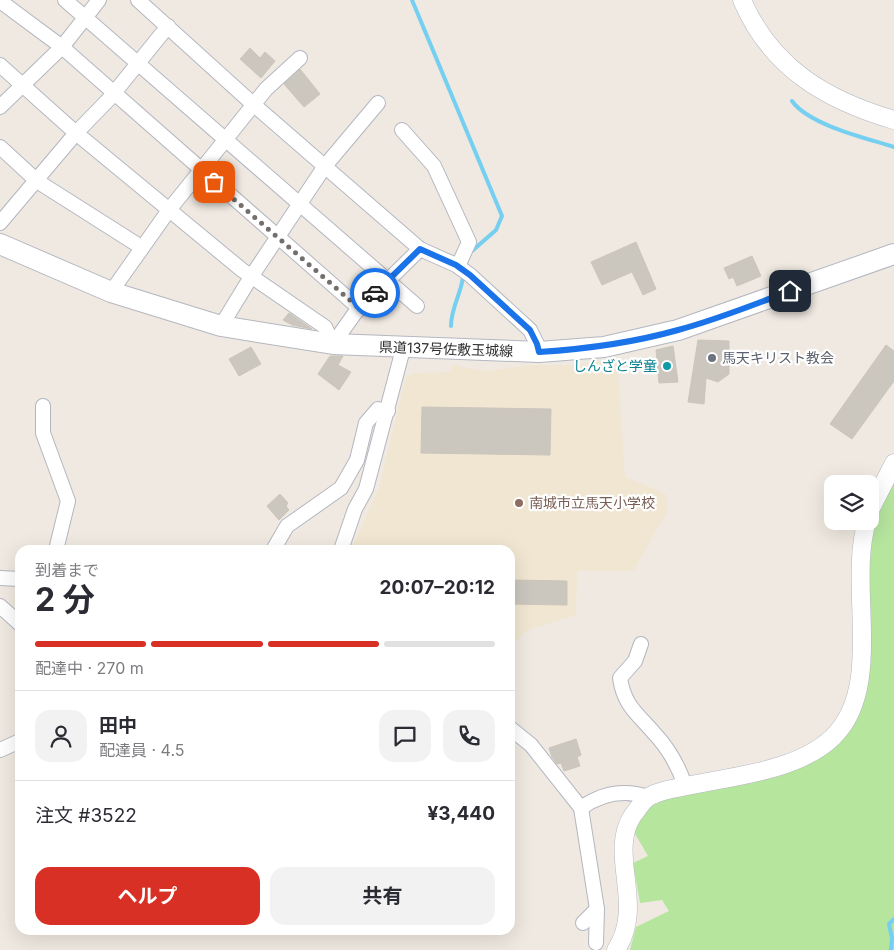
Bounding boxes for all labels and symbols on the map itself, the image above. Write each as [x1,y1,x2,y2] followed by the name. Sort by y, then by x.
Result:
[193,161,235,203] pin
[350,268,400,318] courier
[769,270,811,312] pin
[379,338,513,359] street label: 県道137号佐敷玉城線
[722,349,834,366] place label: 馬天キリスト教会
[706,352,718,364] marker: 馬天キリスト教会
[573,357,657,374] place label: しんざと学童
[661,360,673,372] marker: しんざと学童
[529,494,655,511] place label: 南城市立馬天小学校
[513,497,525,509] marker: 南城市立馬天小学校

